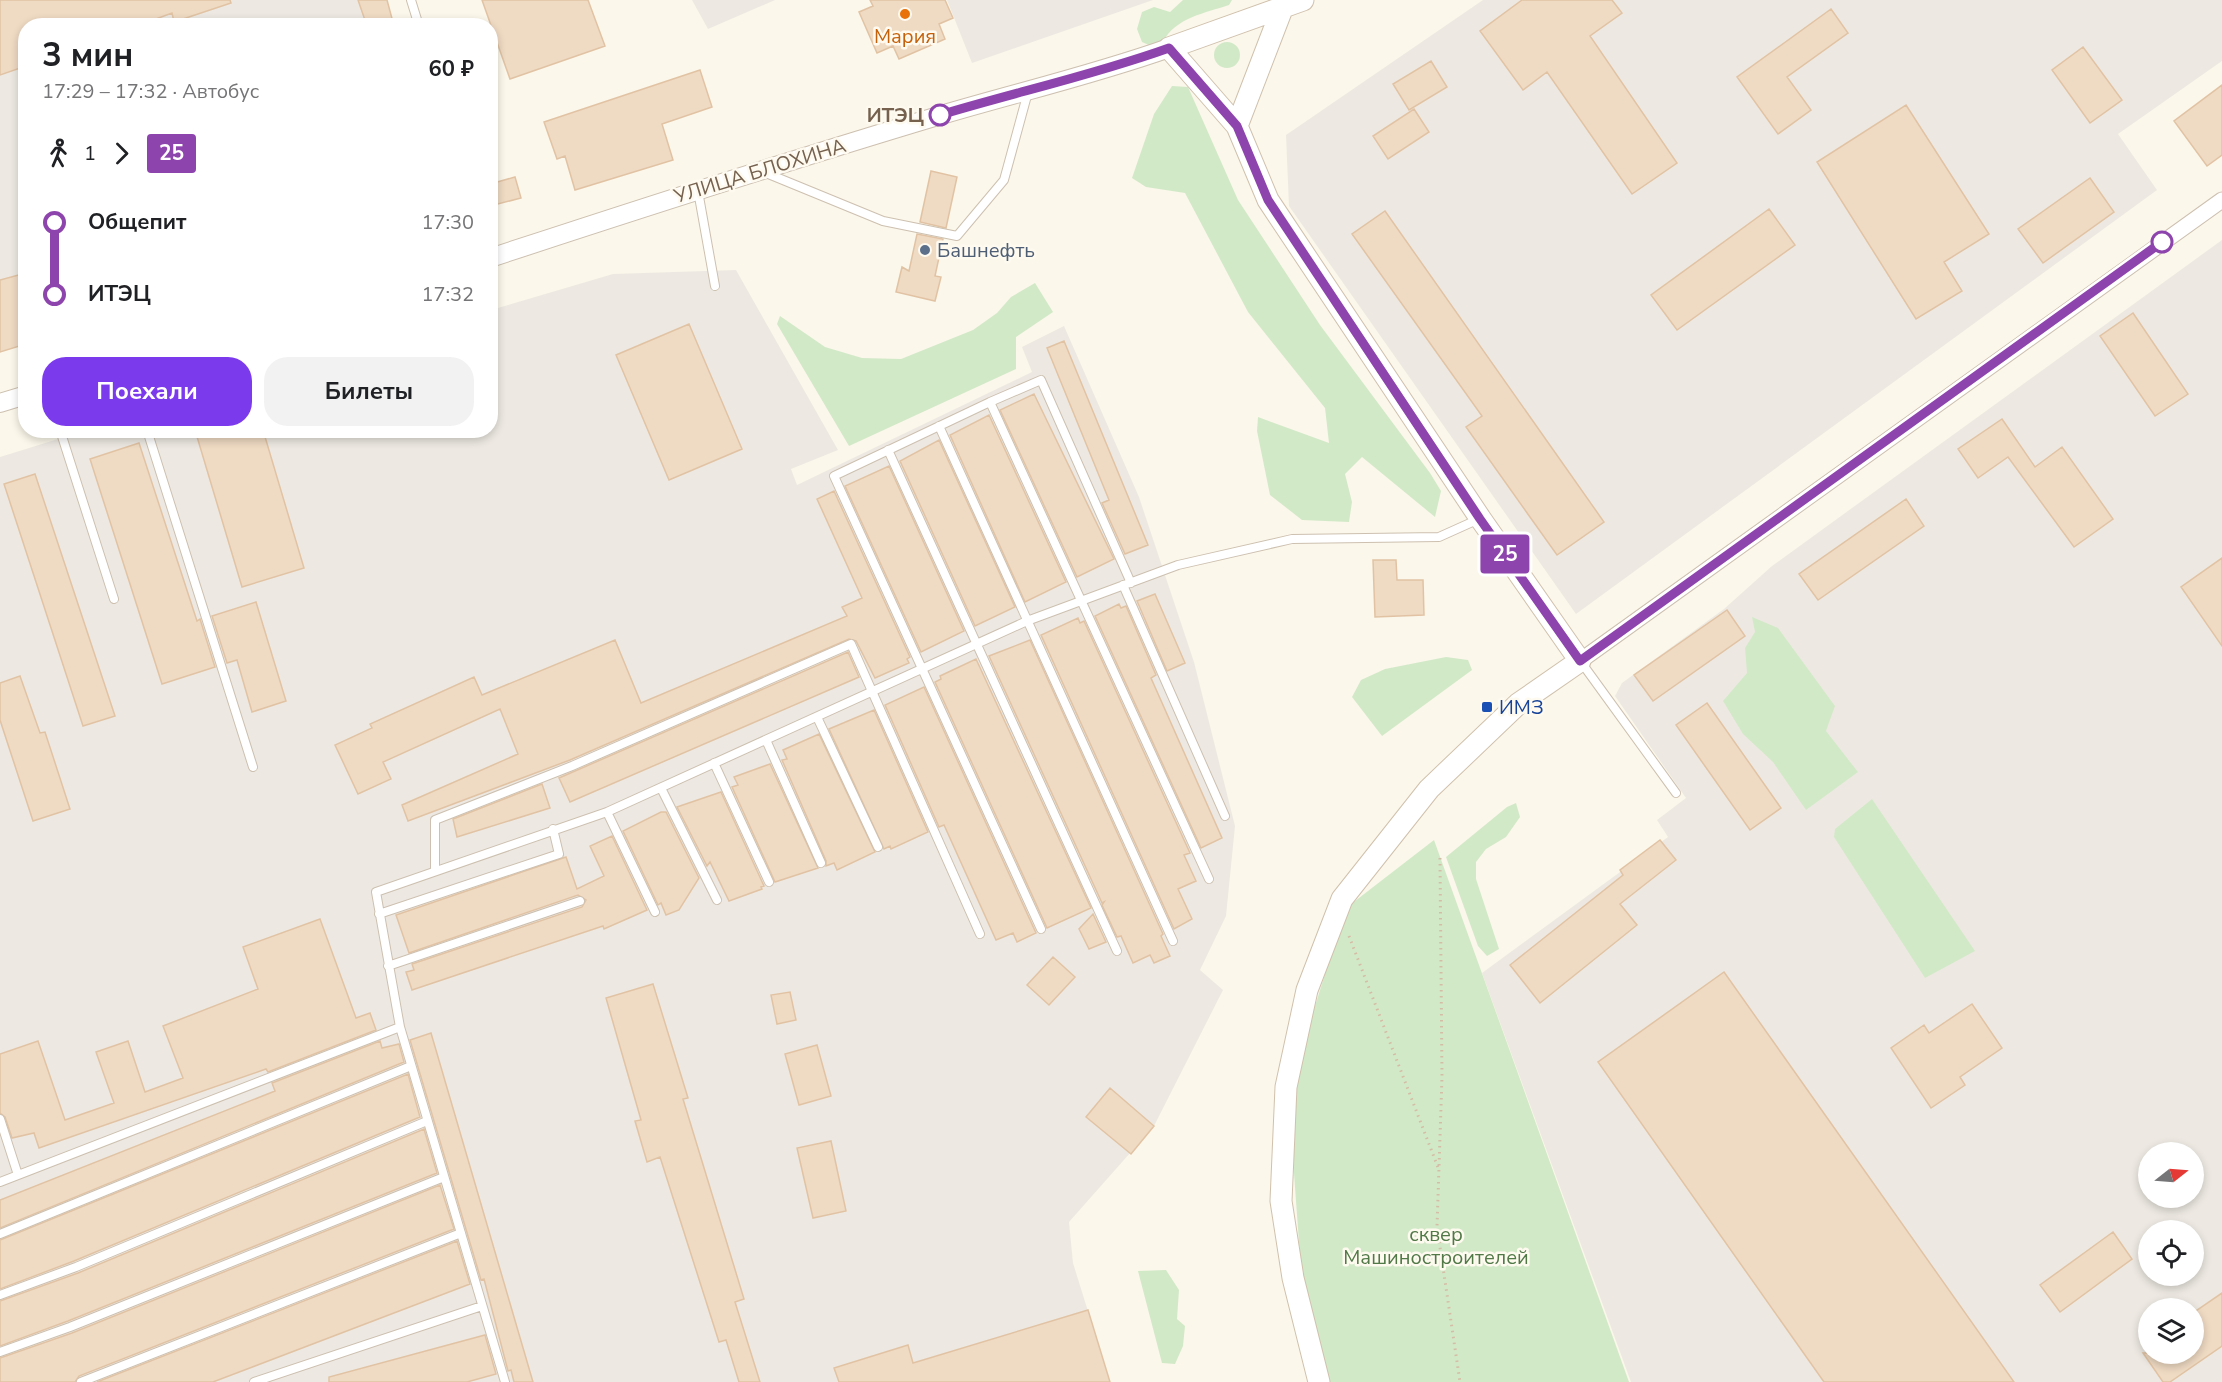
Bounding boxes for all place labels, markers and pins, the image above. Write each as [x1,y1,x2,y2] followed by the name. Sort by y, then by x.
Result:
[898,7,912,21] marker: Мария
[874,23,936,50] place label: Мария
[867,102,924,129] place label: ИТЭЦ
[929,104,951,126] marker: ИТЭЦ
[2151,231,2173,253] unlabelled marker
[937,237,1035,264] place label: Башнефть
[918,243,932,257] marker: Башнефть
[1499,694,1544,721] place label: ИМЗ
[1480,700,1494,714] marker: ИМЗ

